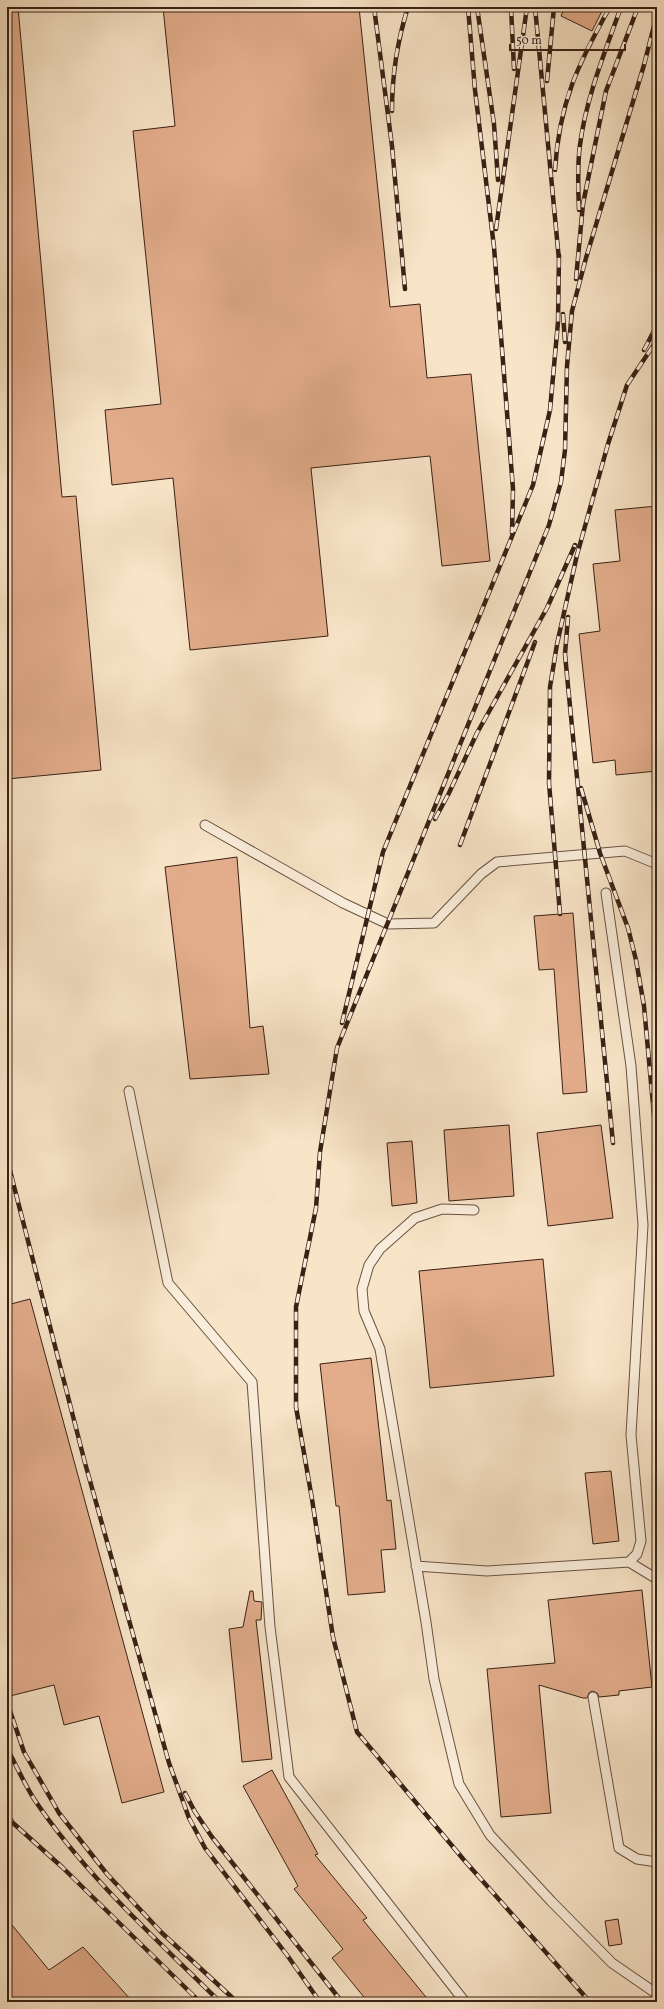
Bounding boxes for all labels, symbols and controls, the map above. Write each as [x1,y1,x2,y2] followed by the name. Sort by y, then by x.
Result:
[510,26,625,52] scale bar
[516,33,542,49] text: 50 m

